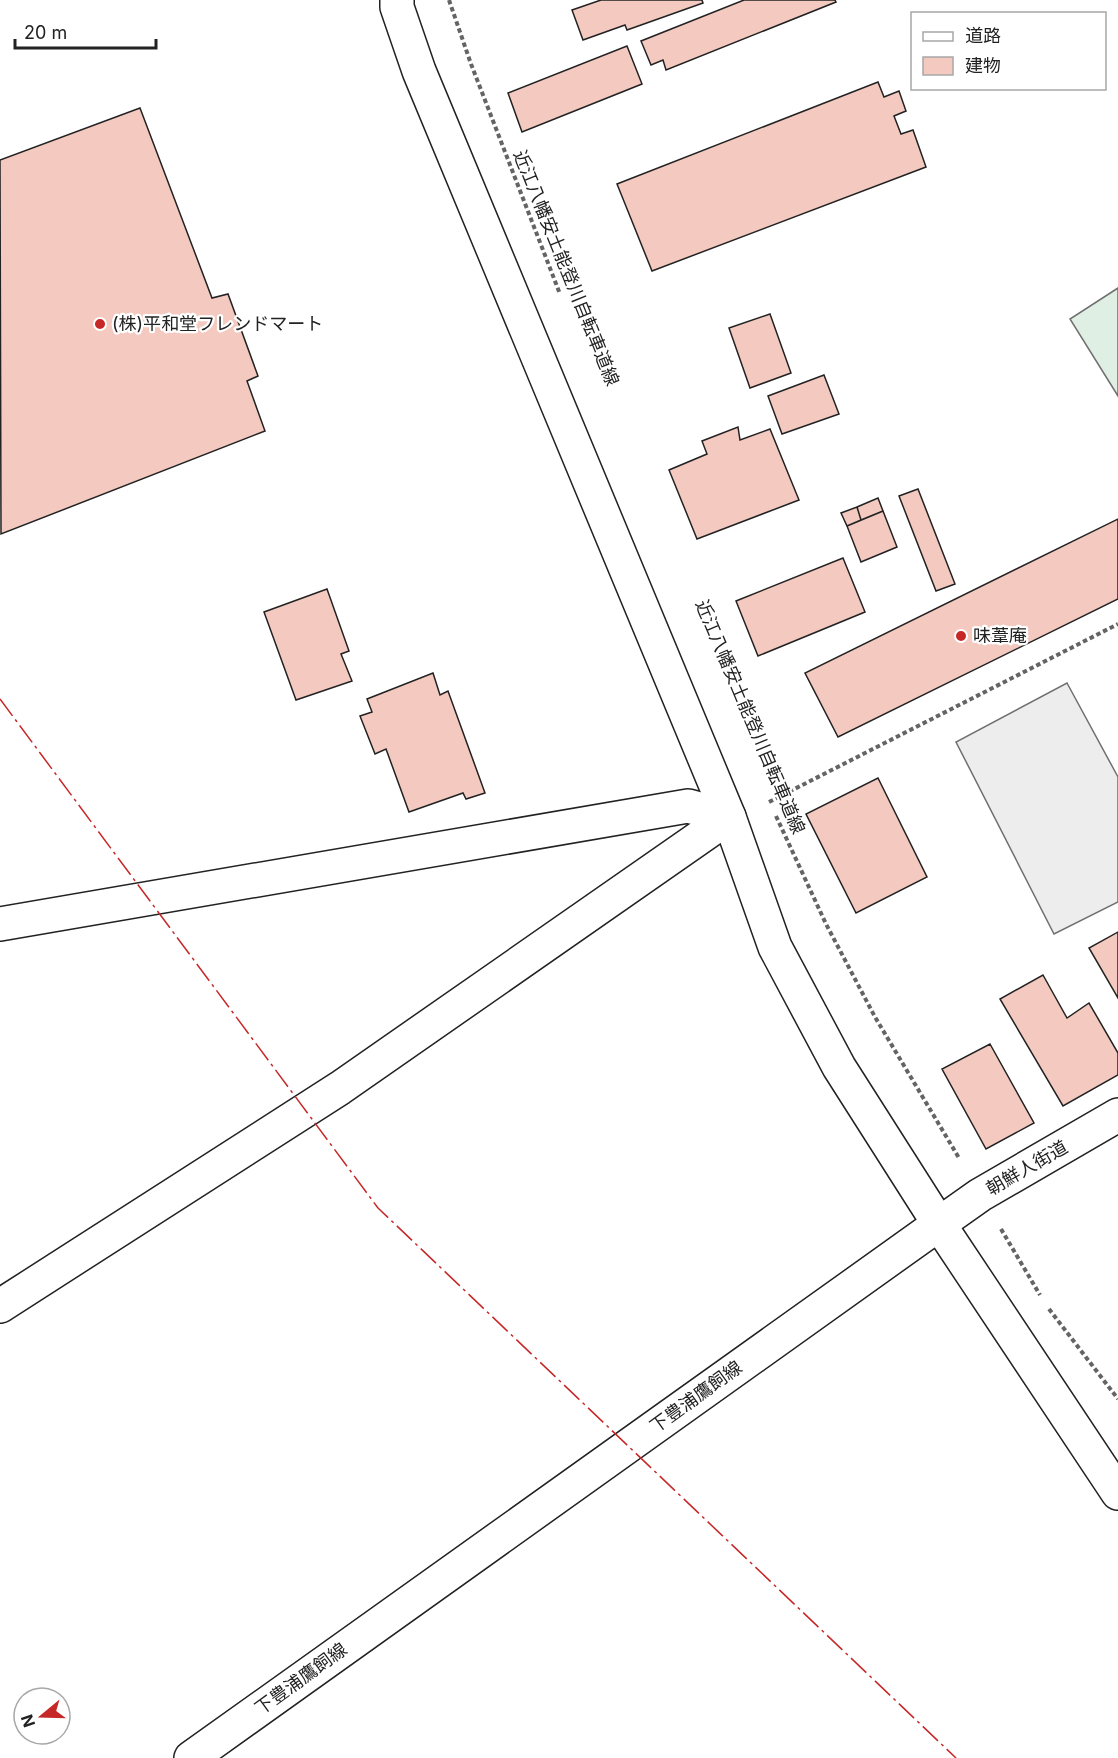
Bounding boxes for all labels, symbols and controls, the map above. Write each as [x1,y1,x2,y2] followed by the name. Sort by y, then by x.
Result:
[15,12,156,50] scale bar
[911,12,1106,90] legend
[24,22,67,43] text: 20 m
[965,25,1001,46] text: 道路
[965,55,1001,76] text: 建物
[510,147,623,389] street label: 近江八幡安土能登川自転車道線
[112,313,323,334] place label: (株)平和堂フレンドマート
[93,317,107,331] marker: (株)平和堂フレンドマート
[692,597,809,837] street label: 近江八幡安土能登川自転車道線
[973,625,1027,646] place label: 味葦庵
[954,629,968,643] marker: 味葦庵
[983,1136,1071,1199] street label: 朝鮮人街道
[646,1356,746,1437] street label: 下豊浦鷹飼線
[251,1638,351,1719] street label: 下豊浦鷹飼線
[12,1686,72,1746] north arrow
[16,1712,39,1730] text: N

